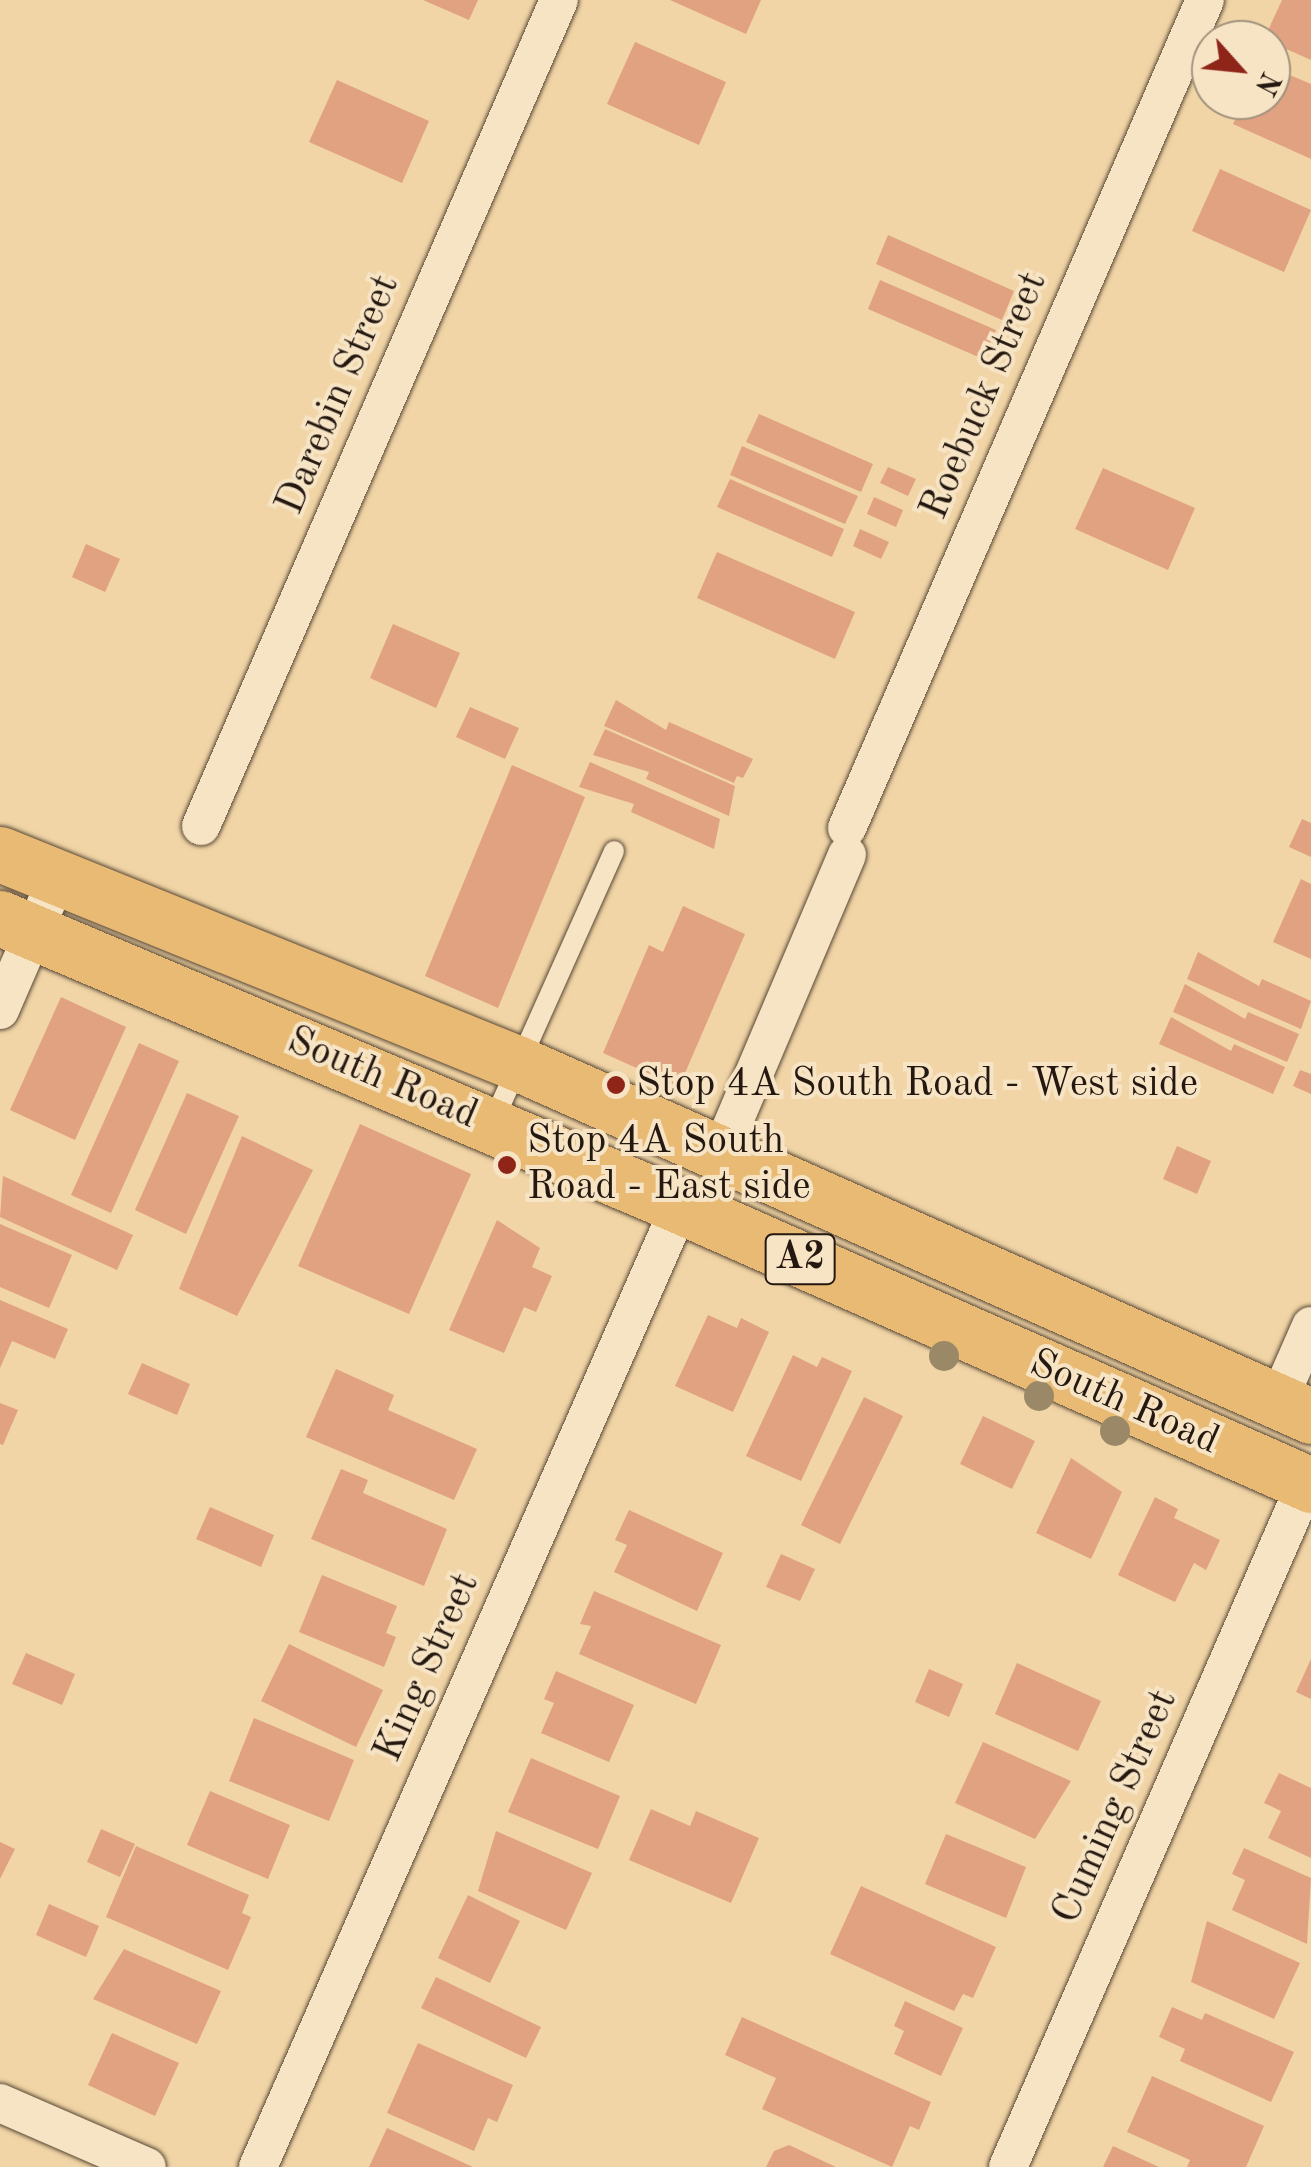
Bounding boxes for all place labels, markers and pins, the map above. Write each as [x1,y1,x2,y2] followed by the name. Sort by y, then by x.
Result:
[636,1061,1198,1109] place label: Stop 4A South Road - West side
[605,1074,627,1096] marker: Stop 4A South Road - West side
[527,1118,811,1212] place label: Stop 4A South Road - East side
[496,1154,518,1176] marker: Stop 4A South Road - East side

